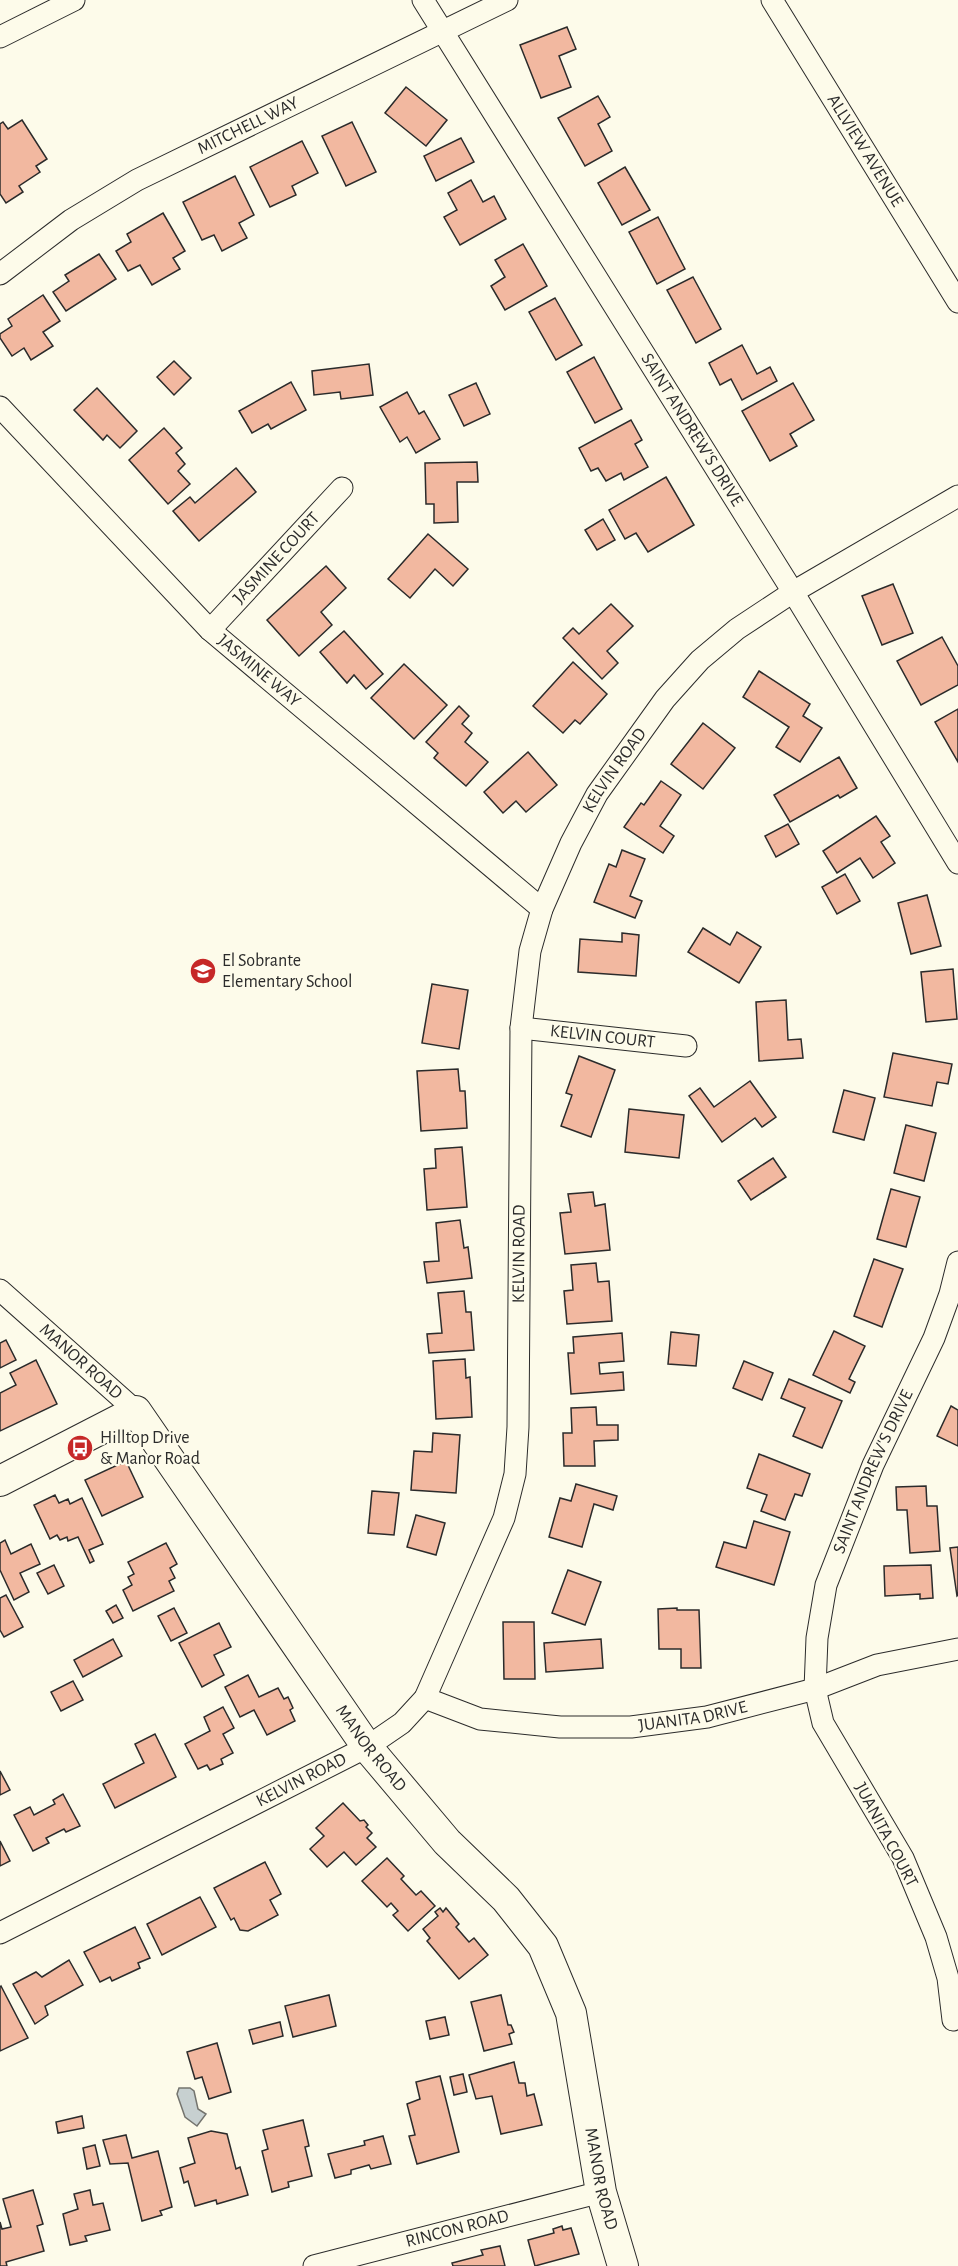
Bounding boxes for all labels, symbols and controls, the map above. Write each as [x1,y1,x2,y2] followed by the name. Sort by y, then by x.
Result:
[824,91,906,210] street label: ALLVIEW AVENUE
[195,94,302,158] street label: MITCHELL WAY
[637,350,746,510] street label: SAINT ANDREW'S DRIVE
[230,509,324,607] street label: JASMINE COURT
[214,631,304,711] street label: JASMINE WAY
[580,725,650,816] street label: KELVIN ROAD
[222,952,353,991] place label: El Sobrante Elementary School
[188,956,218,986] school or university icon: El Sobrante Elementary School
[549,1022,656,1052] street label: KELVIN COURT
[510,1205,529,1303] street label: KELVIN ROAD
[36,1320,126,1403] street label: MANOR ROAD
[830,1387,917,1556] street label: SAINT ANDREW'S DRIVE
[100,1429,200,1468] place label: Hilltop Drive & Manor Road
[65,1433,95,1463] bus stop icon: Hilltop Drive & Manor Road
[637,1698,749,1735] street label: JUANITA DRIVE
[332,1702,410,1795] street label: MANOR ROAD
[254,1750,349,1810] street label: KELVIN ROAD
[851,1780,921,1890] street label: JUANITA COURT
[581,2127,621,2232] street label: MANOR ROAD
[404,2207,511,2251] street label: RINCON ROAD

